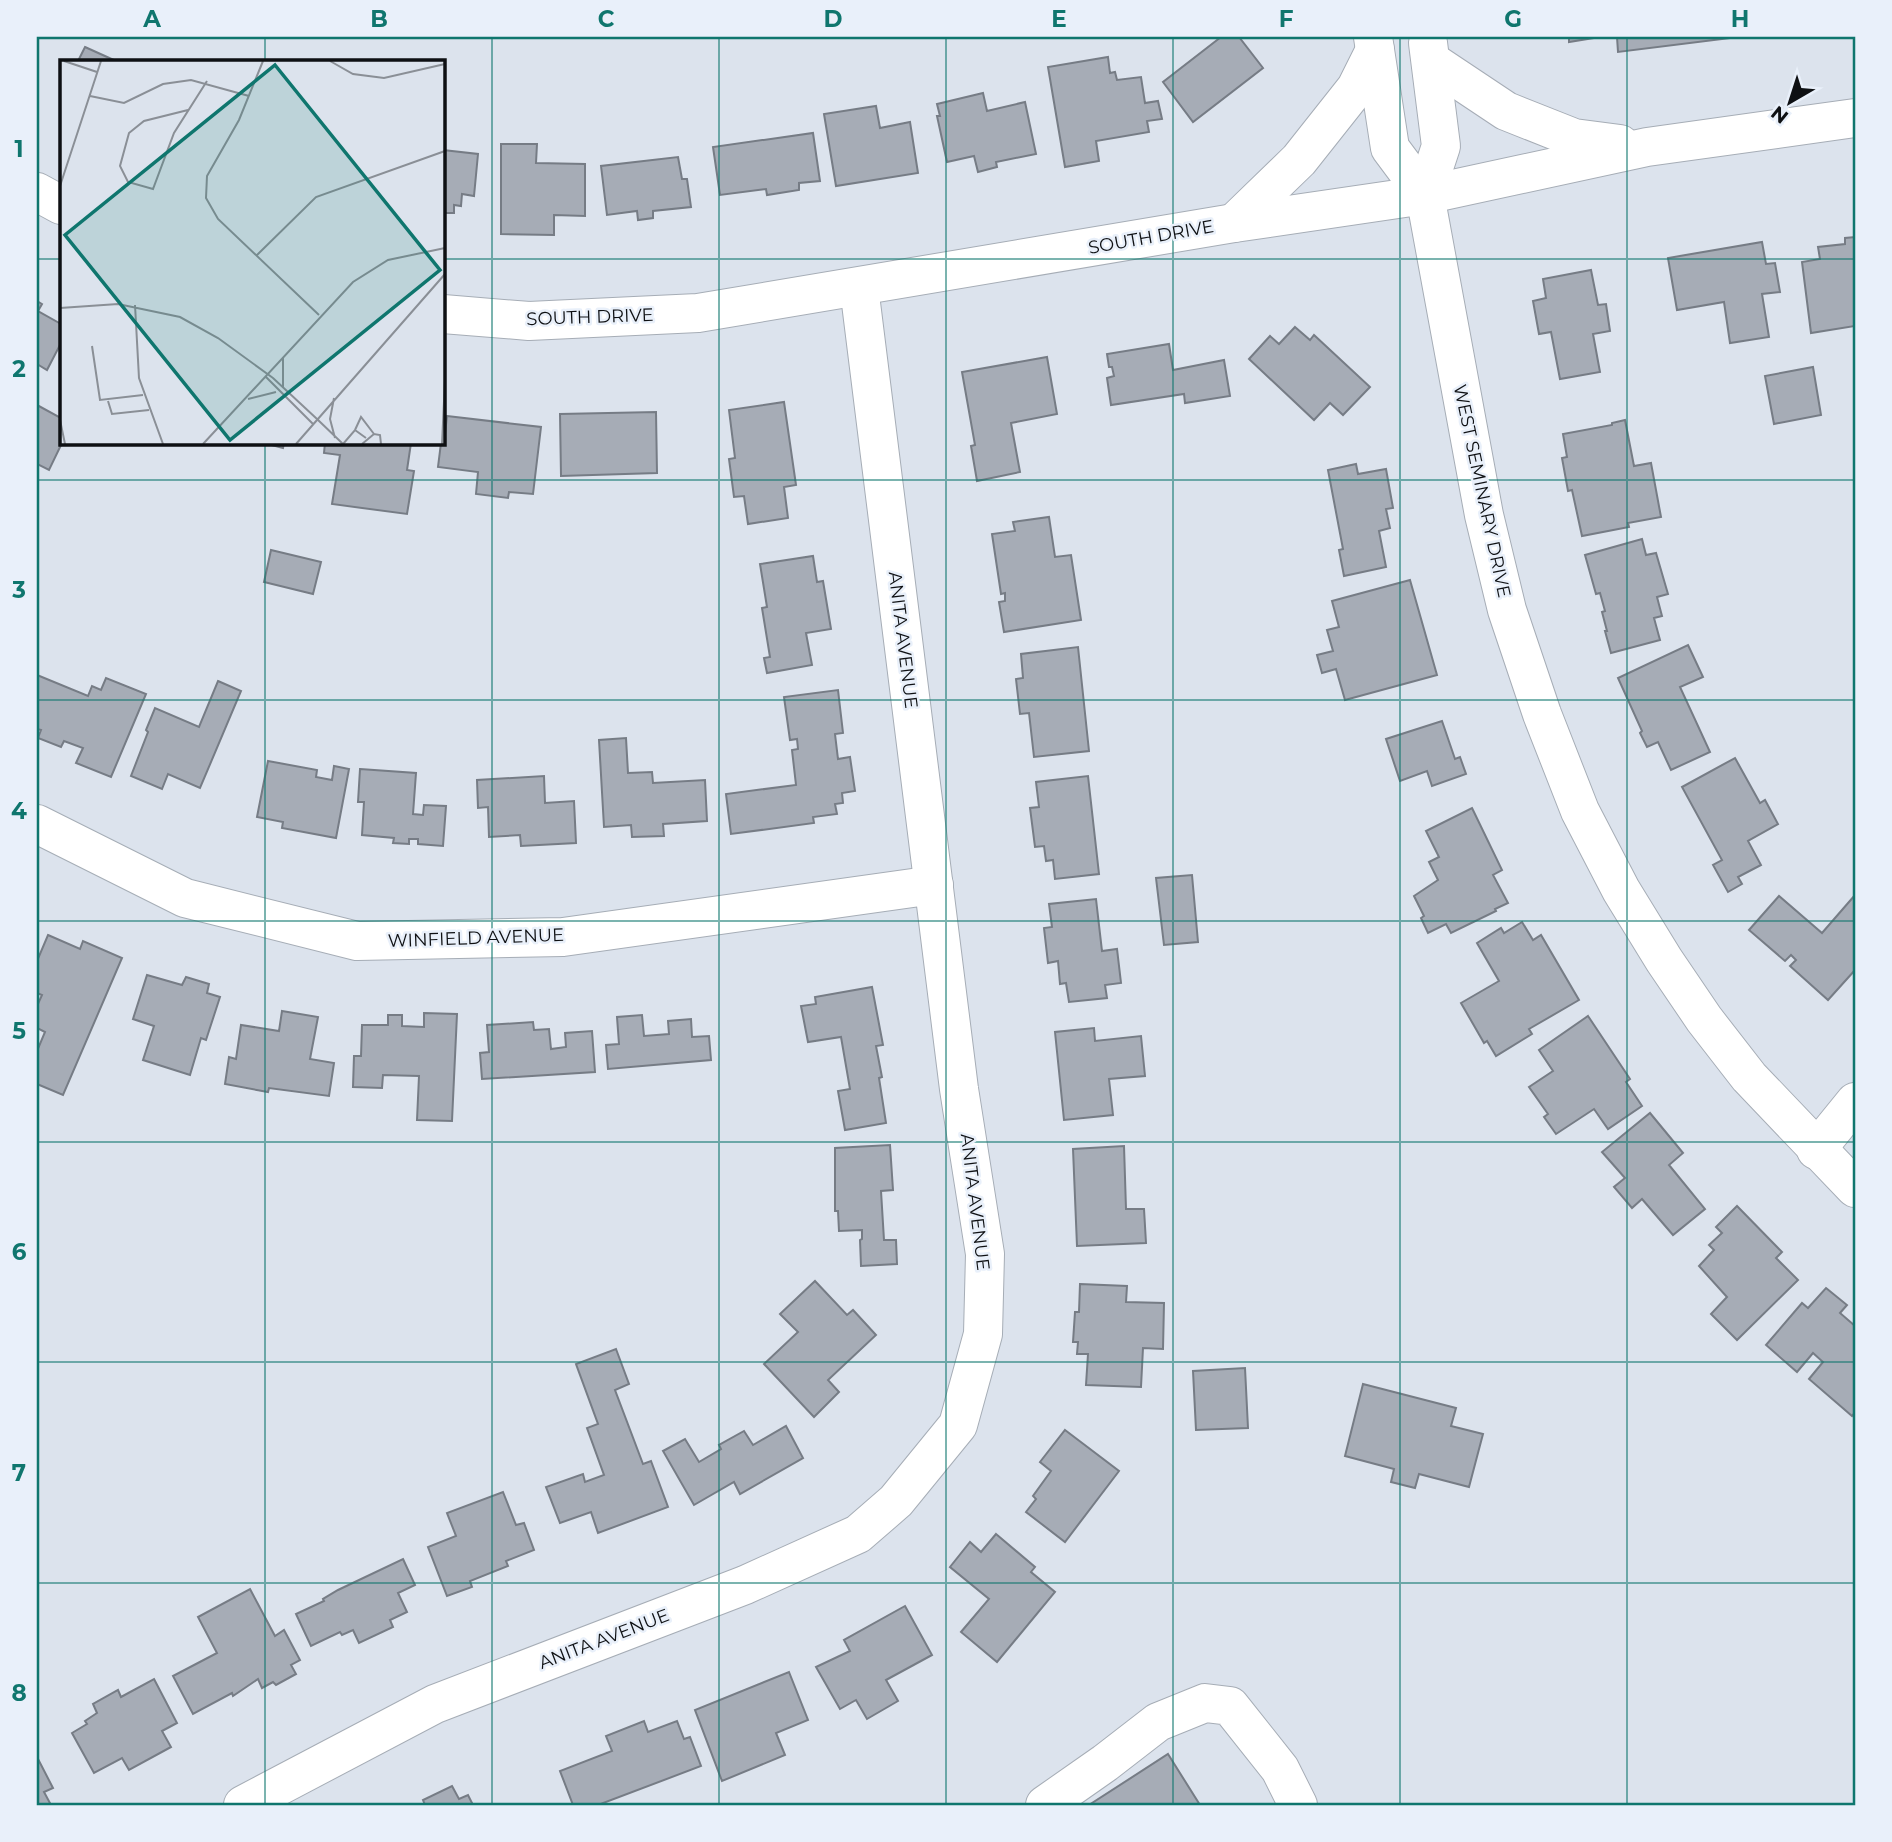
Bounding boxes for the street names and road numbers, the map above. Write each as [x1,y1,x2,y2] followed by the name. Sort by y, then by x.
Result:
[1086,215,1216,259] street label: SOUTH DRIVE
[526,304,654,330] street label: SOUTH DRIVE
[1449,382,1515,600] street label: WEST SEMINARY DRIVE
[884,570,922,710] street label: ANITA AVENUE
[387,924,565,952] street label: WINFIELD AVENUE
[956,1132,994,1272] street label: ANITA AVENUE
[536,1604,672,1674] street label: ANITA AVENUE

